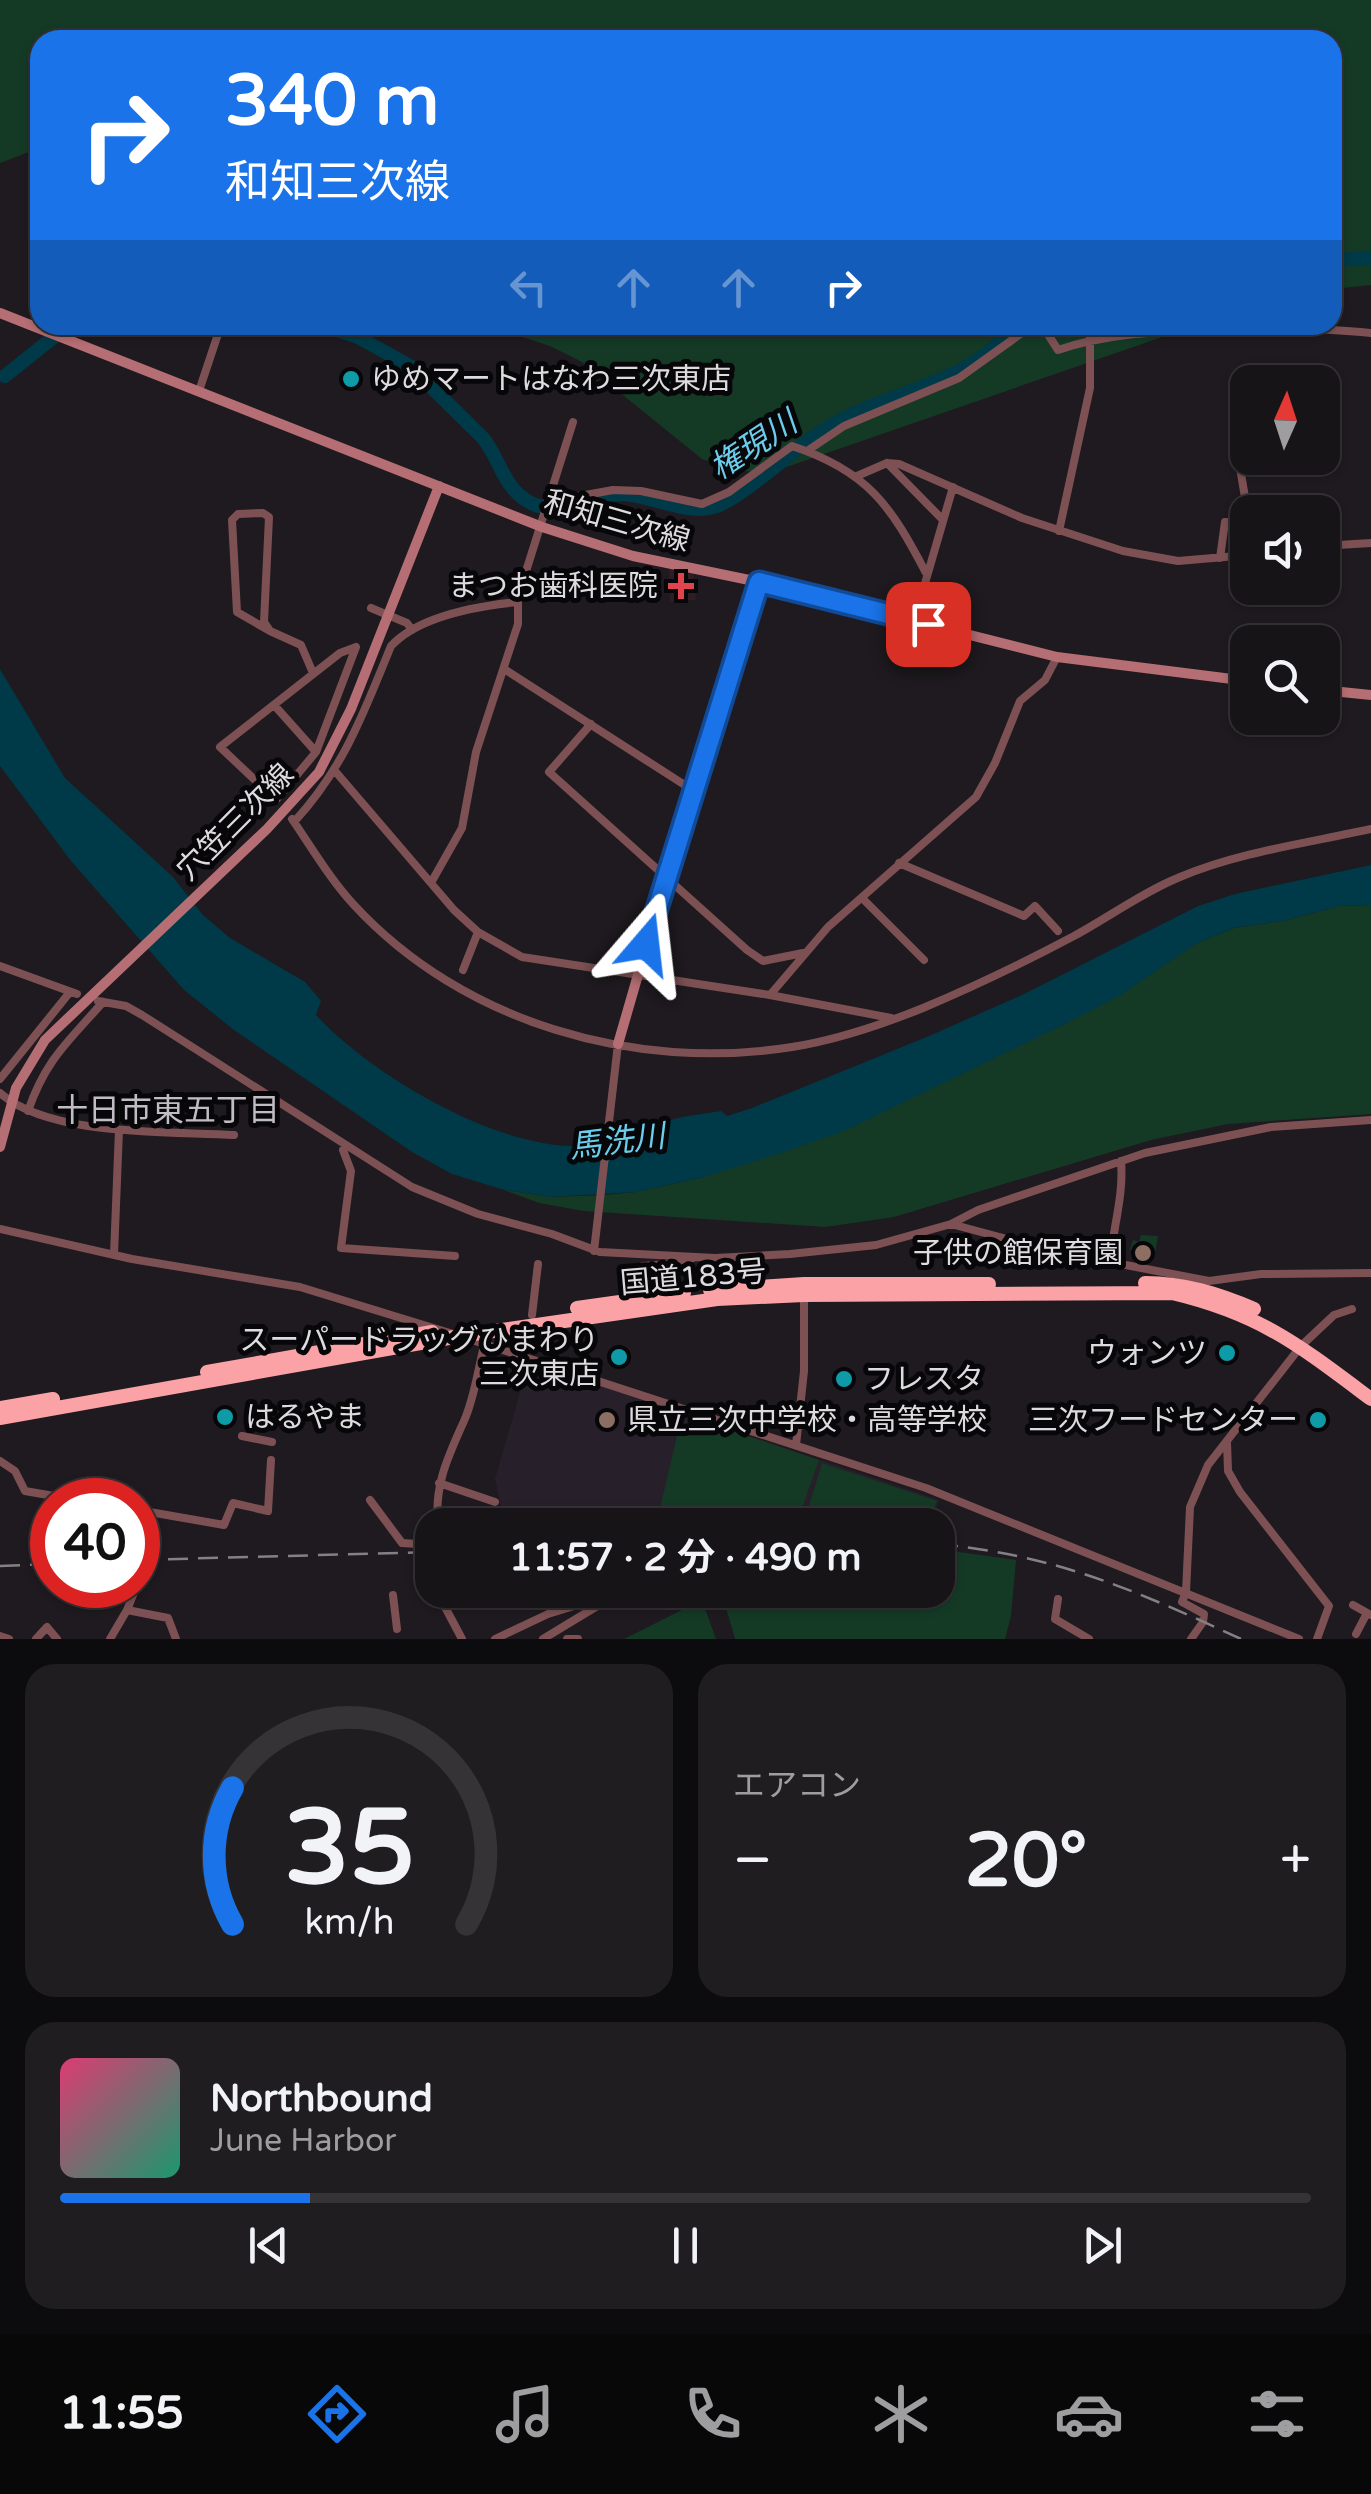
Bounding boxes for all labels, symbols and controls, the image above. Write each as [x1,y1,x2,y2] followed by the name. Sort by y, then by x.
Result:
[225,60,439,144] text: 340 m
[60,70,190,200] icon: right
[225,156,450,210] text: 和知三次線
[501,260,556,315] icon: left
[606,260,661,315] icon: ahead
[711,260,766,315] icon: ahead
[816,260,871,315] icon: right
[371,361,731,398] place label: ゆめマートはなわ三次東店
[1230,365,1340,475] north arrow
[1230,365,1340,735] map controls
[340,368,362,390] marker: ゆめマートはなわ三次東店
[703,402,807,488] water label: 権現川
[540,483,694,560] street label: 和知三次線
[1230,495,1340,605] button: sound
[448,568,658,605] place label: まつお歯科医院
[668,573,694,599] marker: まつお歯科医院
[886,582,971,667] pin
[901,597,956,652] icon: arrive
[1230,625,1340,735] button: search
[169,756,301,888] street label: 穴笠三次線
[594,892,698,996] position arrow
[56,1092,280,1130] district label: 十日市東五丁目
[567,1117,670,1167] water label: 馬洗川
[913,1235,1123,1272] place label: 子供の館保育園
[1132,1242,1154,1264] marker: 子供の館保育園
[618,1253,768,1302] street label: 国道183号
[239,1322,599,1393] place label: スーパードラッグひまわり 三次東店
[1087,1335,1207,1372] place label: ウォンツ
[1216,1342,1238,1364] marker: ウォンツ
[608,1346,630,1368] marker: スーパードラッグひまわり 三次東店
[864,1361,984,1398] place label: フレスタ
[833,1368,855,1390] marker: フレスタ
[245,1399,365,1436] place label: はるやま
[627,1402,987,1439] place label: 県立三次中学校・高等学校
[1028,1402,1298,1439] place label: 三次フードセンター
[214,1406,236,1428] marker: はるやま
[596,1409,618,1431] marker: 県立三次中学校・高等学校
[1307,1409,1329,1431] marker: 三次フードセンター
[30,1478,160,1608] speed limit sign: 40
[509,1535,861,1581] text: 11:57 · 2 分 · 490 m
[733,1767,861,1805] text: エアコン
[284,1787,414,1912] text: 35
[965,1816,1087,1906] text: 20°
[733,1828,772,1894] text: −
[1280,1828,1311,1894] text: +
[304,1901,394,1944] text: km/h
[210,2076,433,2122] text: Northbound
[210,2122,397,2160] text: June Harbor
[241,2218,296,2273] icon: previous
[658,2218,713,2273] icon: pause
[1075,2218,1130,2273] icon: next
[302,2379,372,2449] icon: directions
[490,2379,560,2449] icon: music
[678,2379,748,2449] icon: phone
[866,2379,936,2449] icon: climate
[1054,2379,1124,2449] icon: car
[1242,2379,1312,2449] icon: filters
[59,2387,184,2441] text: 11:55

